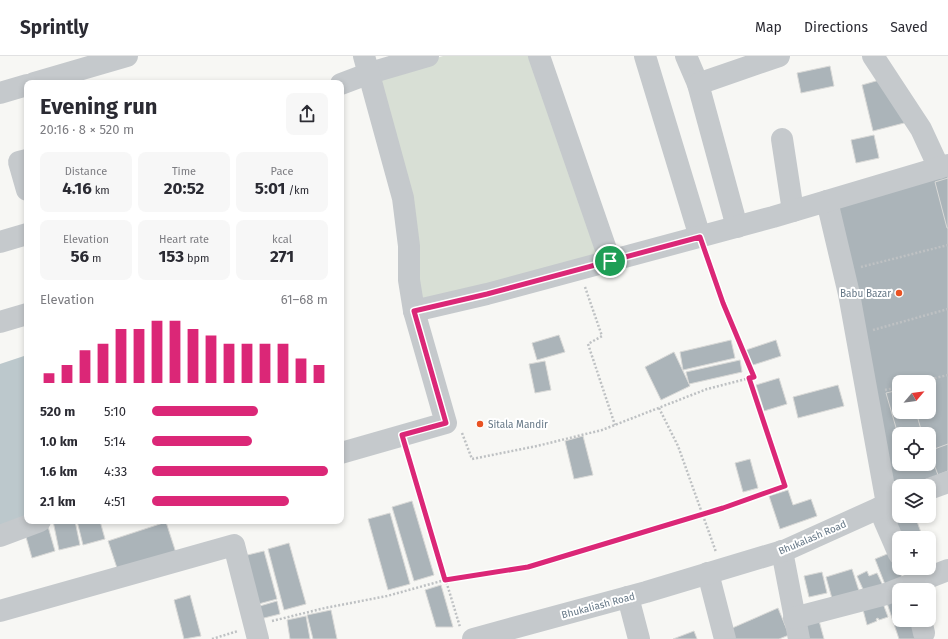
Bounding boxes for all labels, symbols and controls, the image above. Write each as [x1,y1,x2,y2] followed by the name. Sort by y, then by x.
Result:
[20,16,89,39] text: Sprintly
[755,19,782,36] text: Map
[804,19,868,36] text: Directions
[890,19,928,36] text: Saved
[40,93,157,120] text: Evening run
[286,93,328,135] button: share
[40,122,134,137] text: 20:16 · 8 × 520 m
[65,165,107,178] text: Distance
[172,165,196,178] text: Time
[271,165,293,178] text: Pace
[62,178,92,199] text: 4.16
[164,178,204,199] text: 20:52
[255,178,285,199] text: 5:01
[92,184,110,197] text: km
[285,184,309,197] text: /km
[63,233,109,246] text: Elevation
[159,233,209,246] text: Heart rate
[272,233,292,246] text: kcal
[593,244,627,278] pin
[70,246,89,267] text: 56
[158,246,184,267] text: 153
[270,246,294,267] text: 271
[599,250,621,272] icon: arrive
[89,252,102,265] text: m
[184,252,210,265] text: bpm
[840,288,891,300] place label: Babu Bazar
[894,288,904,298] marker: Babu Bazar
[40,292,94,307] text: Elevation
[281,292,328,307] text: 61–68 m
[892,375,936,419] north arrow
[892,375,936,627] map controls
[40,404,75,419] text: 520 m
[104,404,126,419] text: 5:10
[475,419,485,429] marker: Sitala Mandir
[488,419,548,431] place label: Sitala Mandir
[892,427,936,471] button: locate
[40,434,78,449] text: 1.0 km
[104,434,126,449] text: 5:14
[40,464,78,479] text: 1.6 km
[104,464,127,479] text: 4:33
[892,479,936,523] button: layers
[40,494,76,509] text: 2.1 km
[104,494,126,509] text: 4:51
[777,518,848,558] street label: Bhukalash Road
[892,531,936,575] button: +
[892,583,936,627] button: −
[560,590,636,622] street label: Bhukaliash Road

